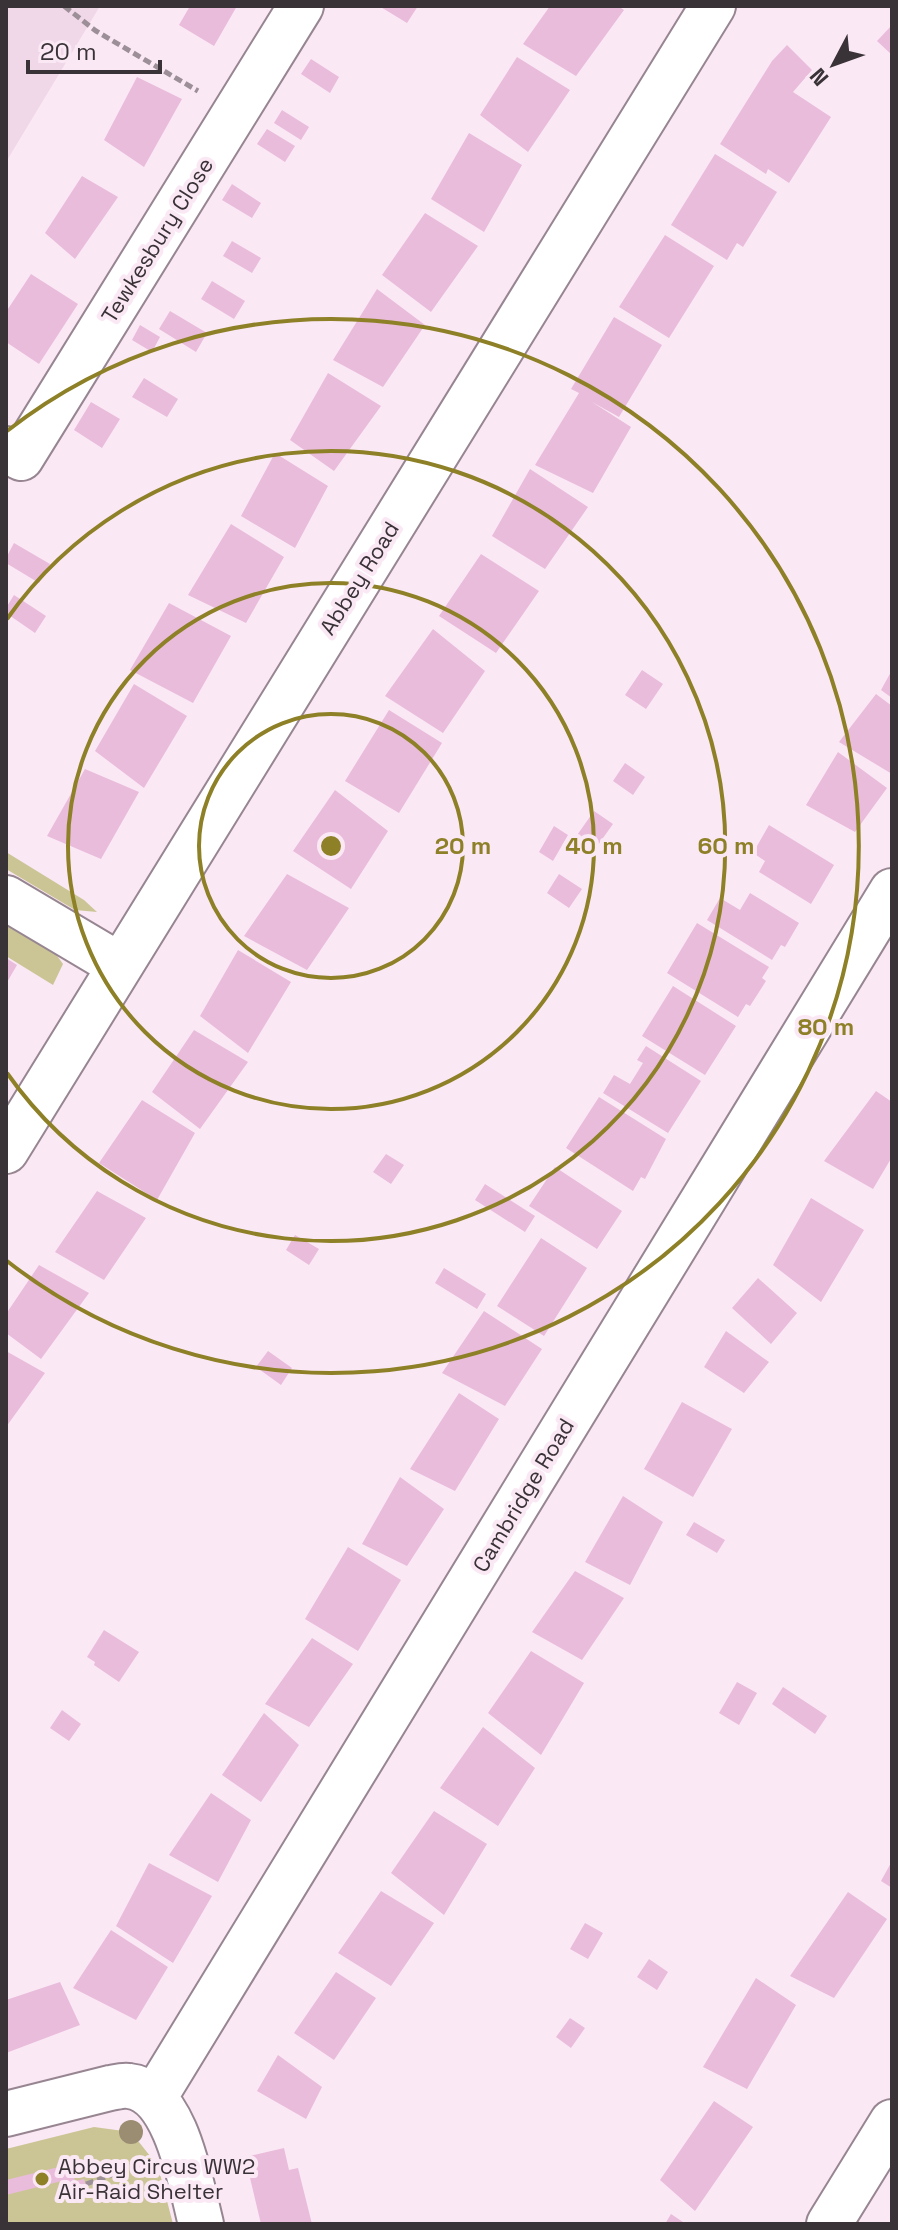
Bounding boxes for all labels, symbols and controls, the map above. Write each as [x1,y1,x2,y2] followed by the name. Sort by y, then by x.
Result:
[28,24,160,74] scale bar
[794,24,874,104] north arrow
[40,36,97,67] text: 20 m
[804,62,834,92] text: N
[95,152,219,328] street label: Tewkesbury Close
[313,516,405,640] street label: Abbey Road
[435,830,491,861] text: 20 m
[565,830,623,861] text: 40 m
[698,830,754,861] text: 60 m
[317,832,345,860] centre of rings
[798,1011,854,1042] text: 80 m
[466,1413,580,1577] street label: Cambridge Road
[58,2152,255,2205] place label: Abbey Circus WW2 Air-Raid Shelter
[33,2170,51,2188] marker: Abbey Circus WW2 Air-Raid Shelter

